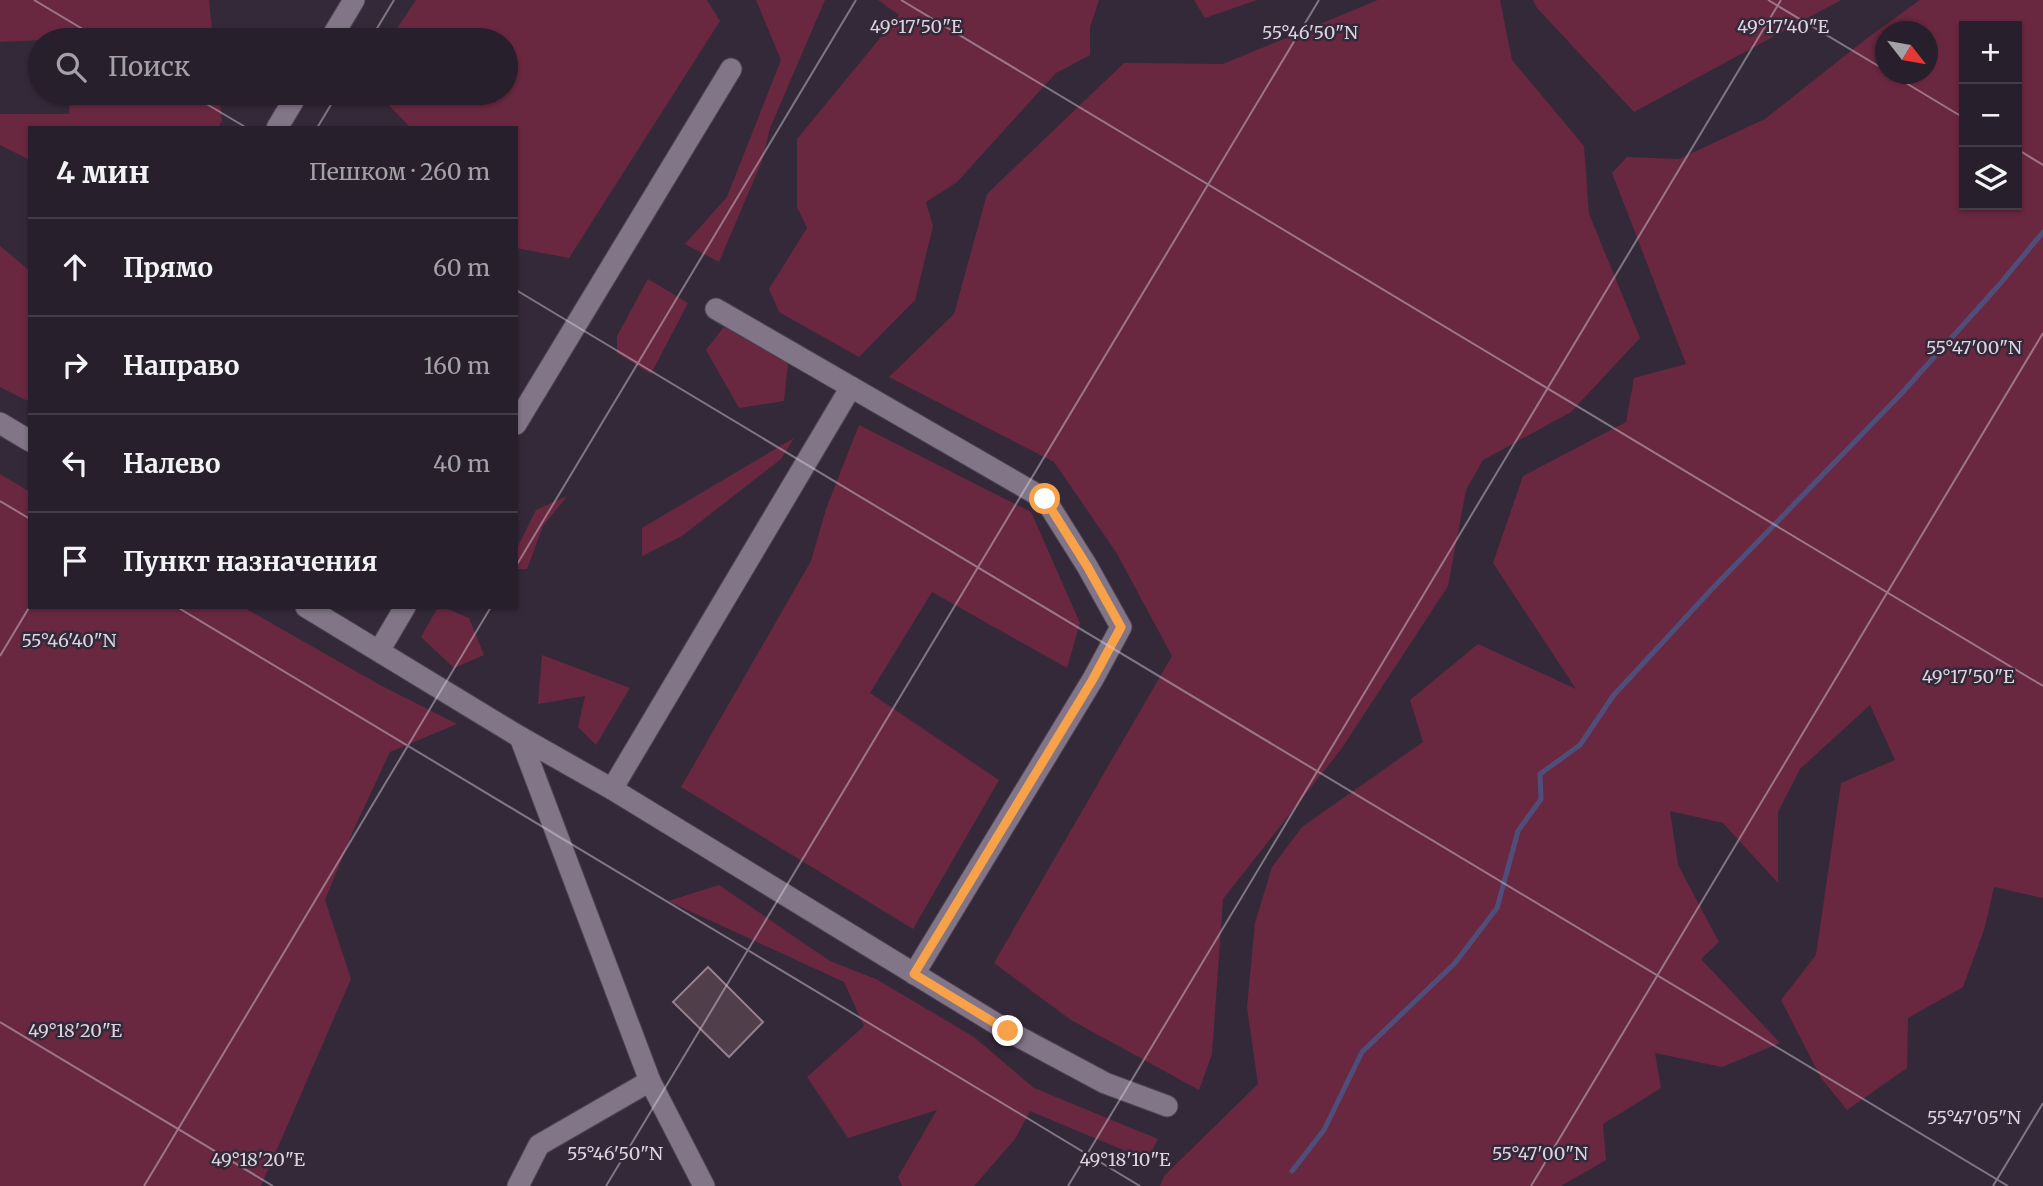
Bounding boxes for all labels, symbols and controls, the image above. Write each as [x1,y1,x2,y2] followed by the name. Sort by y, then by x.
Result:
[870,15,963,38] text: 49°17'50"E
[1737,15,1829,38] text: 49°17'40"E
[1262,21,1358,44] text: 55°46'50"N
[1875,21,1938,84] north arrow
[1959,21,2022,210] map controls
[1959,21,2022,84] button: +
[28,28,518,105] search box
[52,48,90,86] icon: search
[108,50,190,83] text: Поиск
[1959,84,2022,147] button: −
[1959,147,2022,210] button: layers
[56,153,150,191] text: 4 мин
[309,157,490,186] text: Пешком · 260 m
[56,248,94,286] icon: ahead
[123,251,213,284] text: Прямо
[433,253,490,282] text: 60 m
[1926,336,2022,359] text: 55°47'00"N
[56,346,94,384] icon: right
[123,349,240,382] text: Направо
[424,351,490,380] text: 160 m
[56,444,94,482] icon: left
[123,447,221,480] text: Налево
[433,449,490,478] text: 40 m
[1029,483,1060,514] route start
[56,542,94,580] icon: arrive
[123,545,377,578] text: Пункт назначения
[21,629,117,652] text: 55°46'40"N
[1922,665,2015,688] text: 49°17'50"E
[992,1015,1023,1046] route end
[28,1019,123,1042] text: 49°18'20"E
[1927,1106,2021,1129] text: 55°47'05"N
[567,1142,663,1165] text: 55°46'50"N
[1492,1142,1588,1165] text: 55°47'00"N
[211,1148,306,1171] text: 49°18'20"E
[1080,1148,1171,1171] text: 49°18'10"E

